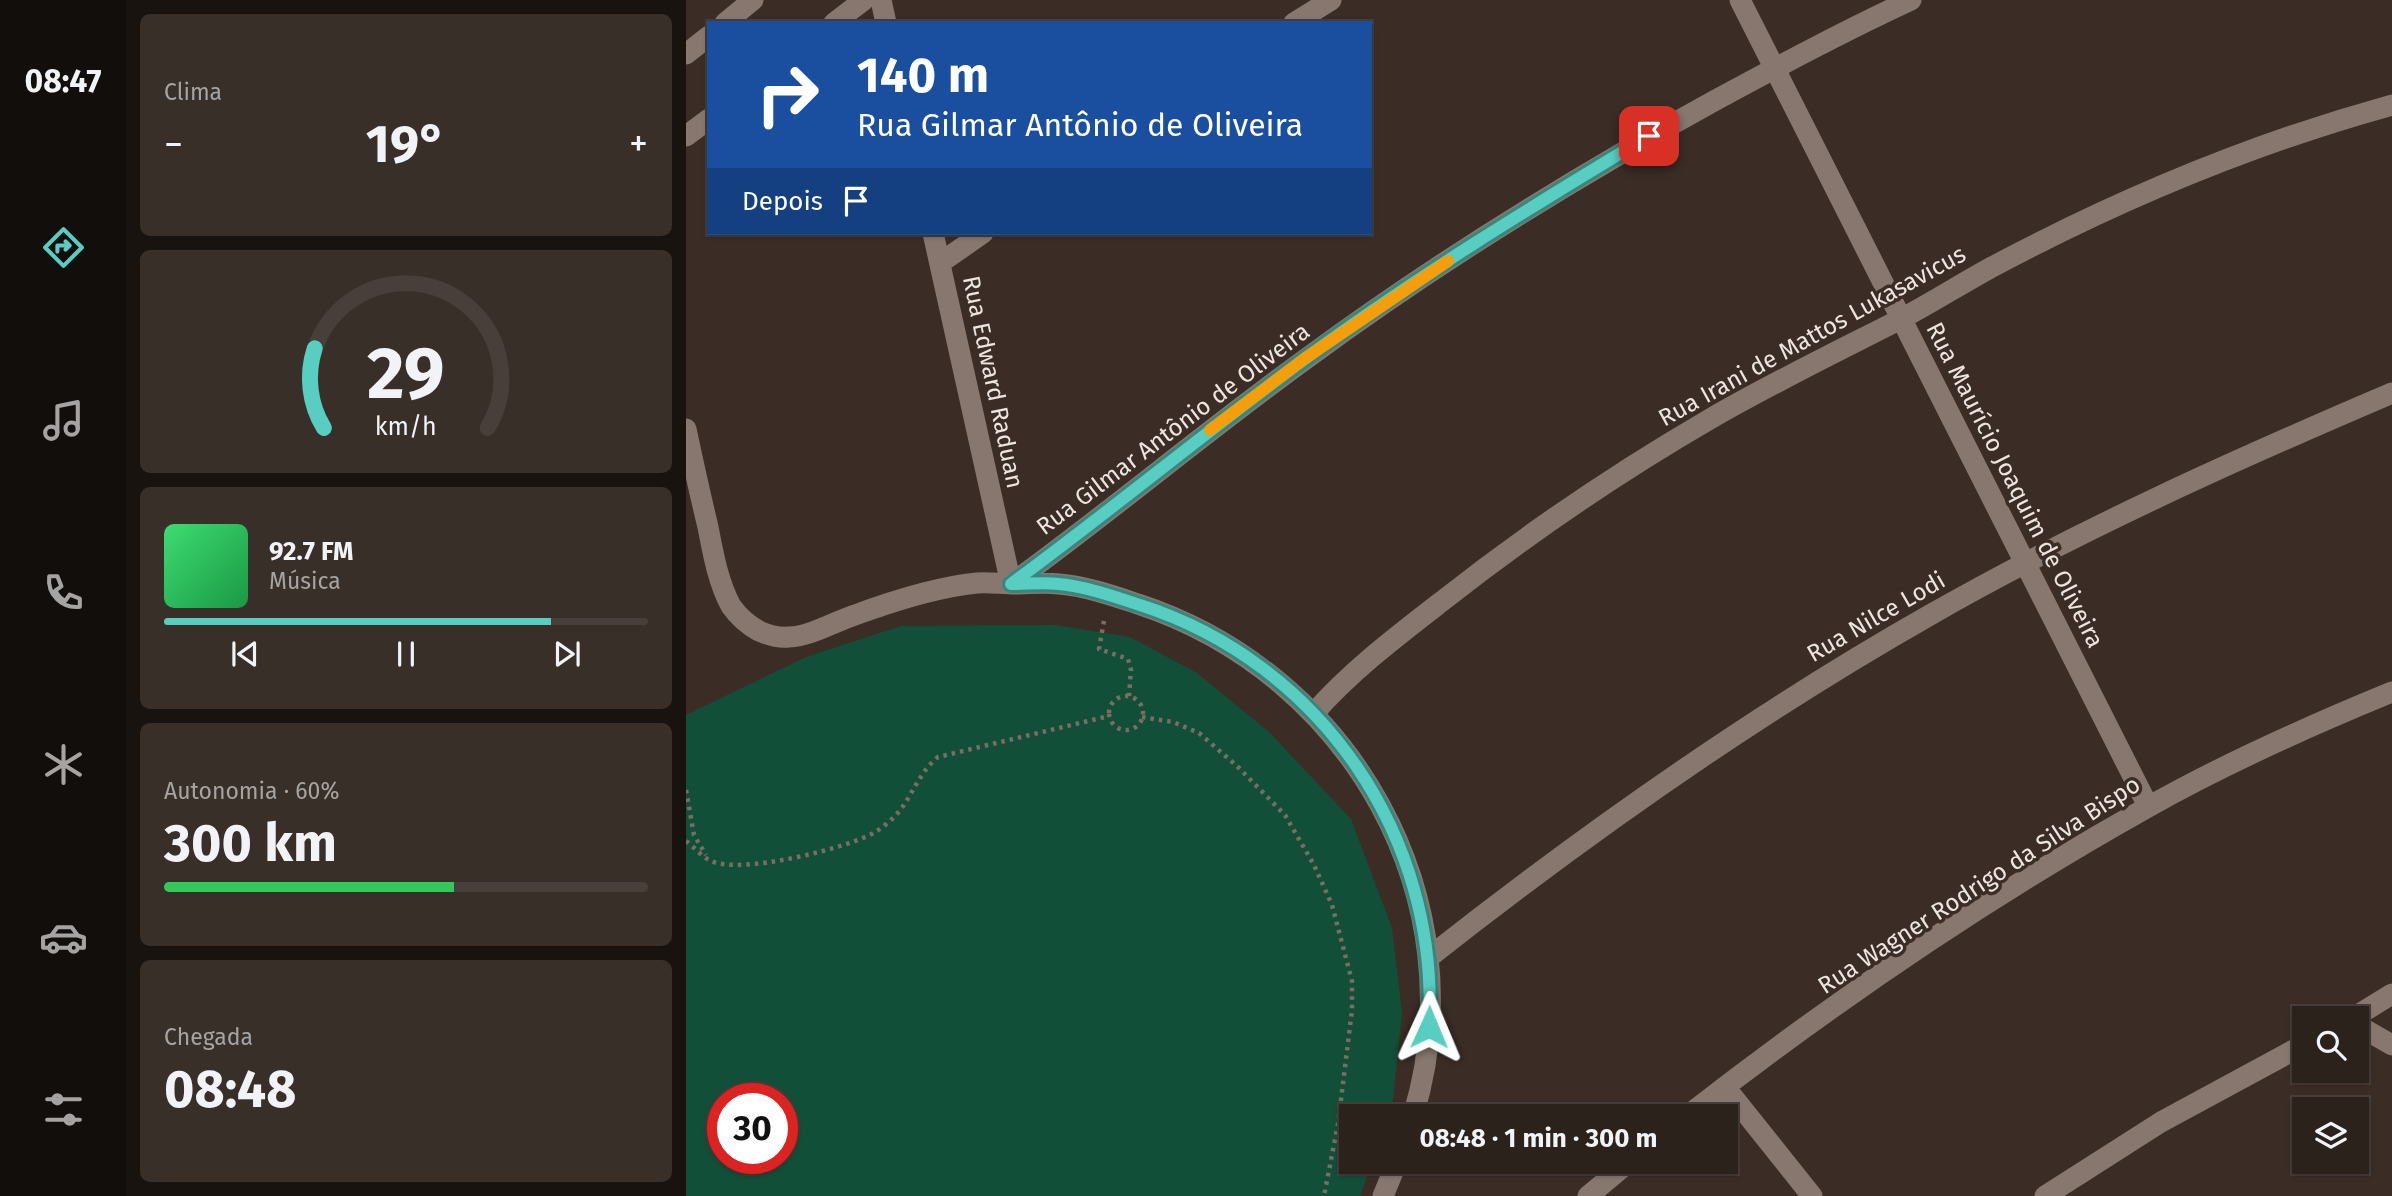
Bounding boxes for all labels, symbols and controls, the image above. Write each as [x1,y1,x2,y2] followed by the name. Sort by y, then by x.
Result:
[857,46,989,105] text: 140 m
[742,49,833,140] icon: right
[25,62,102,100] text: 08:47
[164,78,222,106] text: Clima
[857,106,1303,144] text: Rua Gilmar Antônio de Oliveira
[1619,106,1679,166] pin
[366,113,446,176] text: 19°
[1630,117,1668,155] icon: arrive
[164,121,183,167] text: −
[629,121,648,167] text: +
[837,182,875,220] icon: arrive
[742,186,823,217] text: Depois
[39,223,88,272] icon: directions
[1654,240,1970,432] street label: Rua Irani de Mattos Lukasavicus
[957,273,1029,491] street label: Rua Edward Raduan
[1031,317,1315,541] street label: Rua Gilmar Antônio de Oliveira
[1920,318,2110,652] street label: Rua Maurício Joaquim de Oliveira
[367,330,445,417] text: 29
[39,396,88,445] icon: music
[375,411,437,441] text: km/h
[269,536,353,567] text: 92.7 FM
[1802,566,1950,668] street label: Rua Nilce Lodi
[269,567,341,595] text: Música
[39,568,88,617] icon: phone
[226,635,264,673] icon: previous
[387,635,425,673] icon: pause
[548,635,586,673] icon: next
[39,740,88,789] icon: climate
[1813,770,2145,1000] street label: Rua Wagner Rodrigo da Silva Bispo
[164,777,339,805] text: Autonomia · 60%
[164,812,337,875] text: 300 km
[39,913,88,962] icon: car
[1392,990,1466,1064] position arrow
[2292,1006,2369,1174] map controls
[2292,1006,2369,1083] button: search
[164,1023,253,1051] text: Chegada
[164,1058,296,1121] text: 08:48
[707,1083,798,1174] speed limit sign: 30
[39,1085,88,1134] icon: filters
[2292,1097,2369,1174] button: layers
[1420,1123,1657,1154] text: 08:48 · 1 min · 300 m

